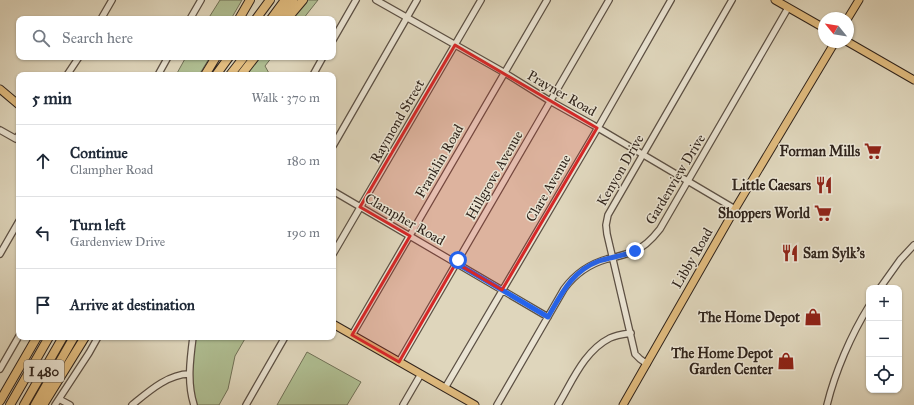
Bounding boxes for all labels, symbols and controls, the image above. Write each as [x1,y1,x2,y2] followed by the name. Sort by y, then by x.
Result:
[818,12,854,48] north arrow
[16,16,336,60] search box
[30,27,52,49] icon: search
[62,29,133,47] text: Search here
[524,67,599,120] street label: Prayner Road
[367,77,428,166] street label: Raymond Street
[32,88,72,109] text: 5 min
[251,90,320,106] text: Walk · 370 m
[412,121,467,201] street label: Franklin Road
[462,128,527,223] street label: Hillgrove Avenue
[593,131,648,209] street label: Kenyon Drive
[642,131,709,228] street label: Gardenview Drive
[863,141,883,161] supermarket icon: Forman Mills
[780,143,860,160] place label: Forman Mills
[70,144,128,162] text: Continue
[32,150,54,172] icon: ahead
[522,151,575,225] street label: Clare Avenue
[287,153,320,169] text: 180 m
[70,162,153,178] text: Clampher Road
[814,175,834,195] restaurant icon: Little Caesars
[732,177,811,194] place label: Little Caesars
[362,190,448,249] street label: Clampher Road
[813,203,833,223] supermarket icon: Shoppers World
[718,205,811,223] place label: Shoppers World
[70,216,126,234] text: Turn left
[32,222,54,244] icon: left
[287,225,320,241] text: 190 m
[668,225,717,291] street label: Libby Road
[70,234,165,250] text: Gardenview Drive
[626,242,644,260] route end
[780,243,800,263] restaurant icon: Sam Sylk's
[803,245,865,263] place label: Sam Sylk's
[449,251,467,269] route start
[866,285,902,393] map controls
[866,285,902,321] button: +
[32,294,54,316] icon: arrive
[70,296,195,314] text: Arrive at destination
[803,307,823,327] shop icon: The Home Depot
[697,309,800,327] place label: The Home Depot
[866,321,902,357] button: −
[670,345,774,378] place label: The Home Depot Garden Center
[776,351,796,371] shop icon: The Home Depot Garden Center
[866,357,902,393] button: locate
[24,360,64,382] road number: I 480

